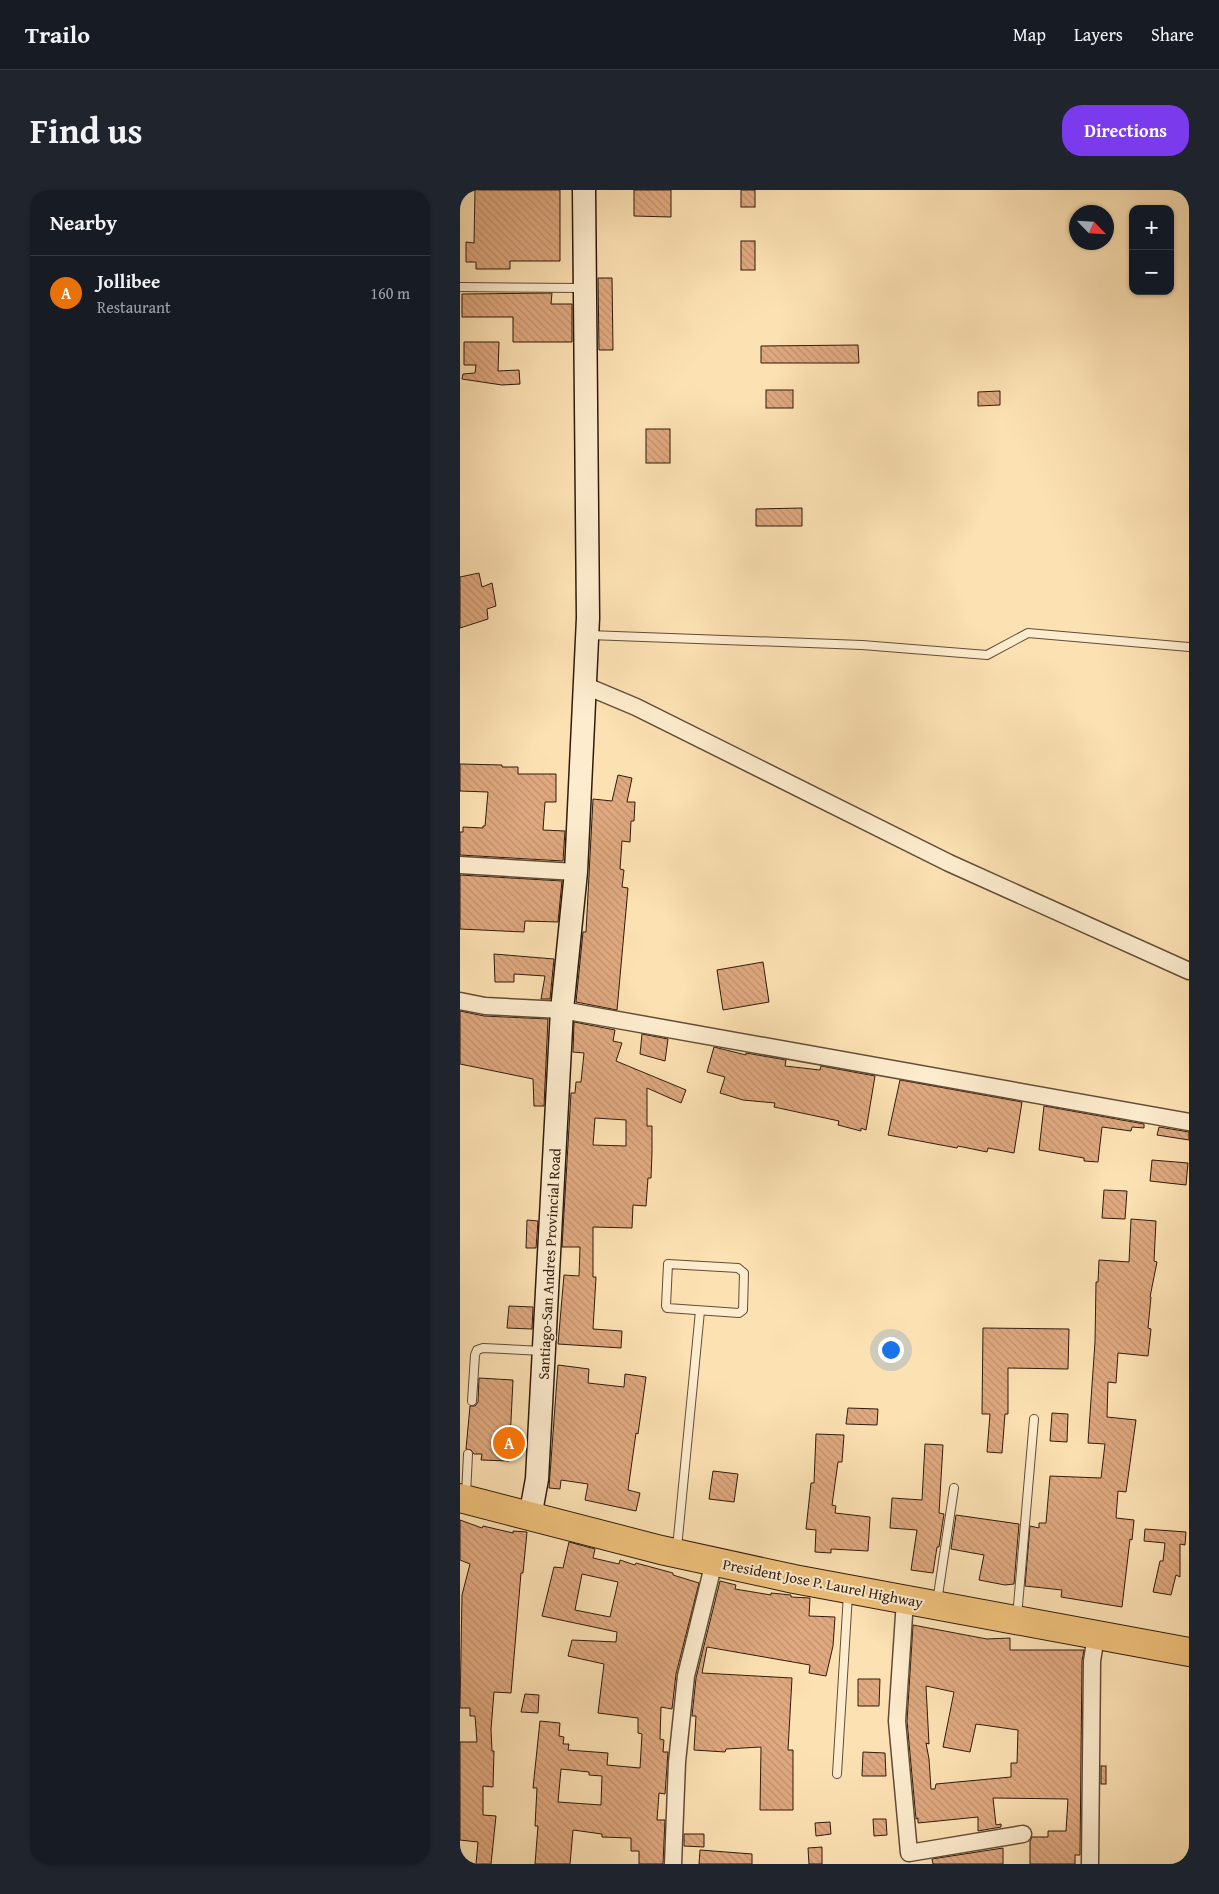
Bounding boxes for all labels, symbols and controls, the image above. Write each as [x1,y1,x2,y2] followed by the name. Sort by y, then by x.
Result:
[25,17,90,52] text: Trailo
[1013,21,1046,48] text: Map
[1074,21,1123,48] text: Layers
[1151,21,1194,48] text: Share
[30,105,143,156] text: Find us
[1062,105,1189,156] button: Directions
[1069,205,1114,250] north arrow
[1129,205,1174,295] map controls
[1129,205,1174,250] button: +
[50,207,117,238] text: Nearby
[1129,250,1174,295] button: −
[97,267,160,295] text: Jollibee
[61,281,71,305] text: A
[370,281,410,305] text: 160 m
[97,295,171,319] text: Restaurant
[532,1148,566,1380] street label: Santiago-San Andres Provincial Road
[878,1337,904,1363] your location
[493,1424,525,1462] pin: A
[721,1553,925,1613] street label: President Jose P. Laurel Highway

